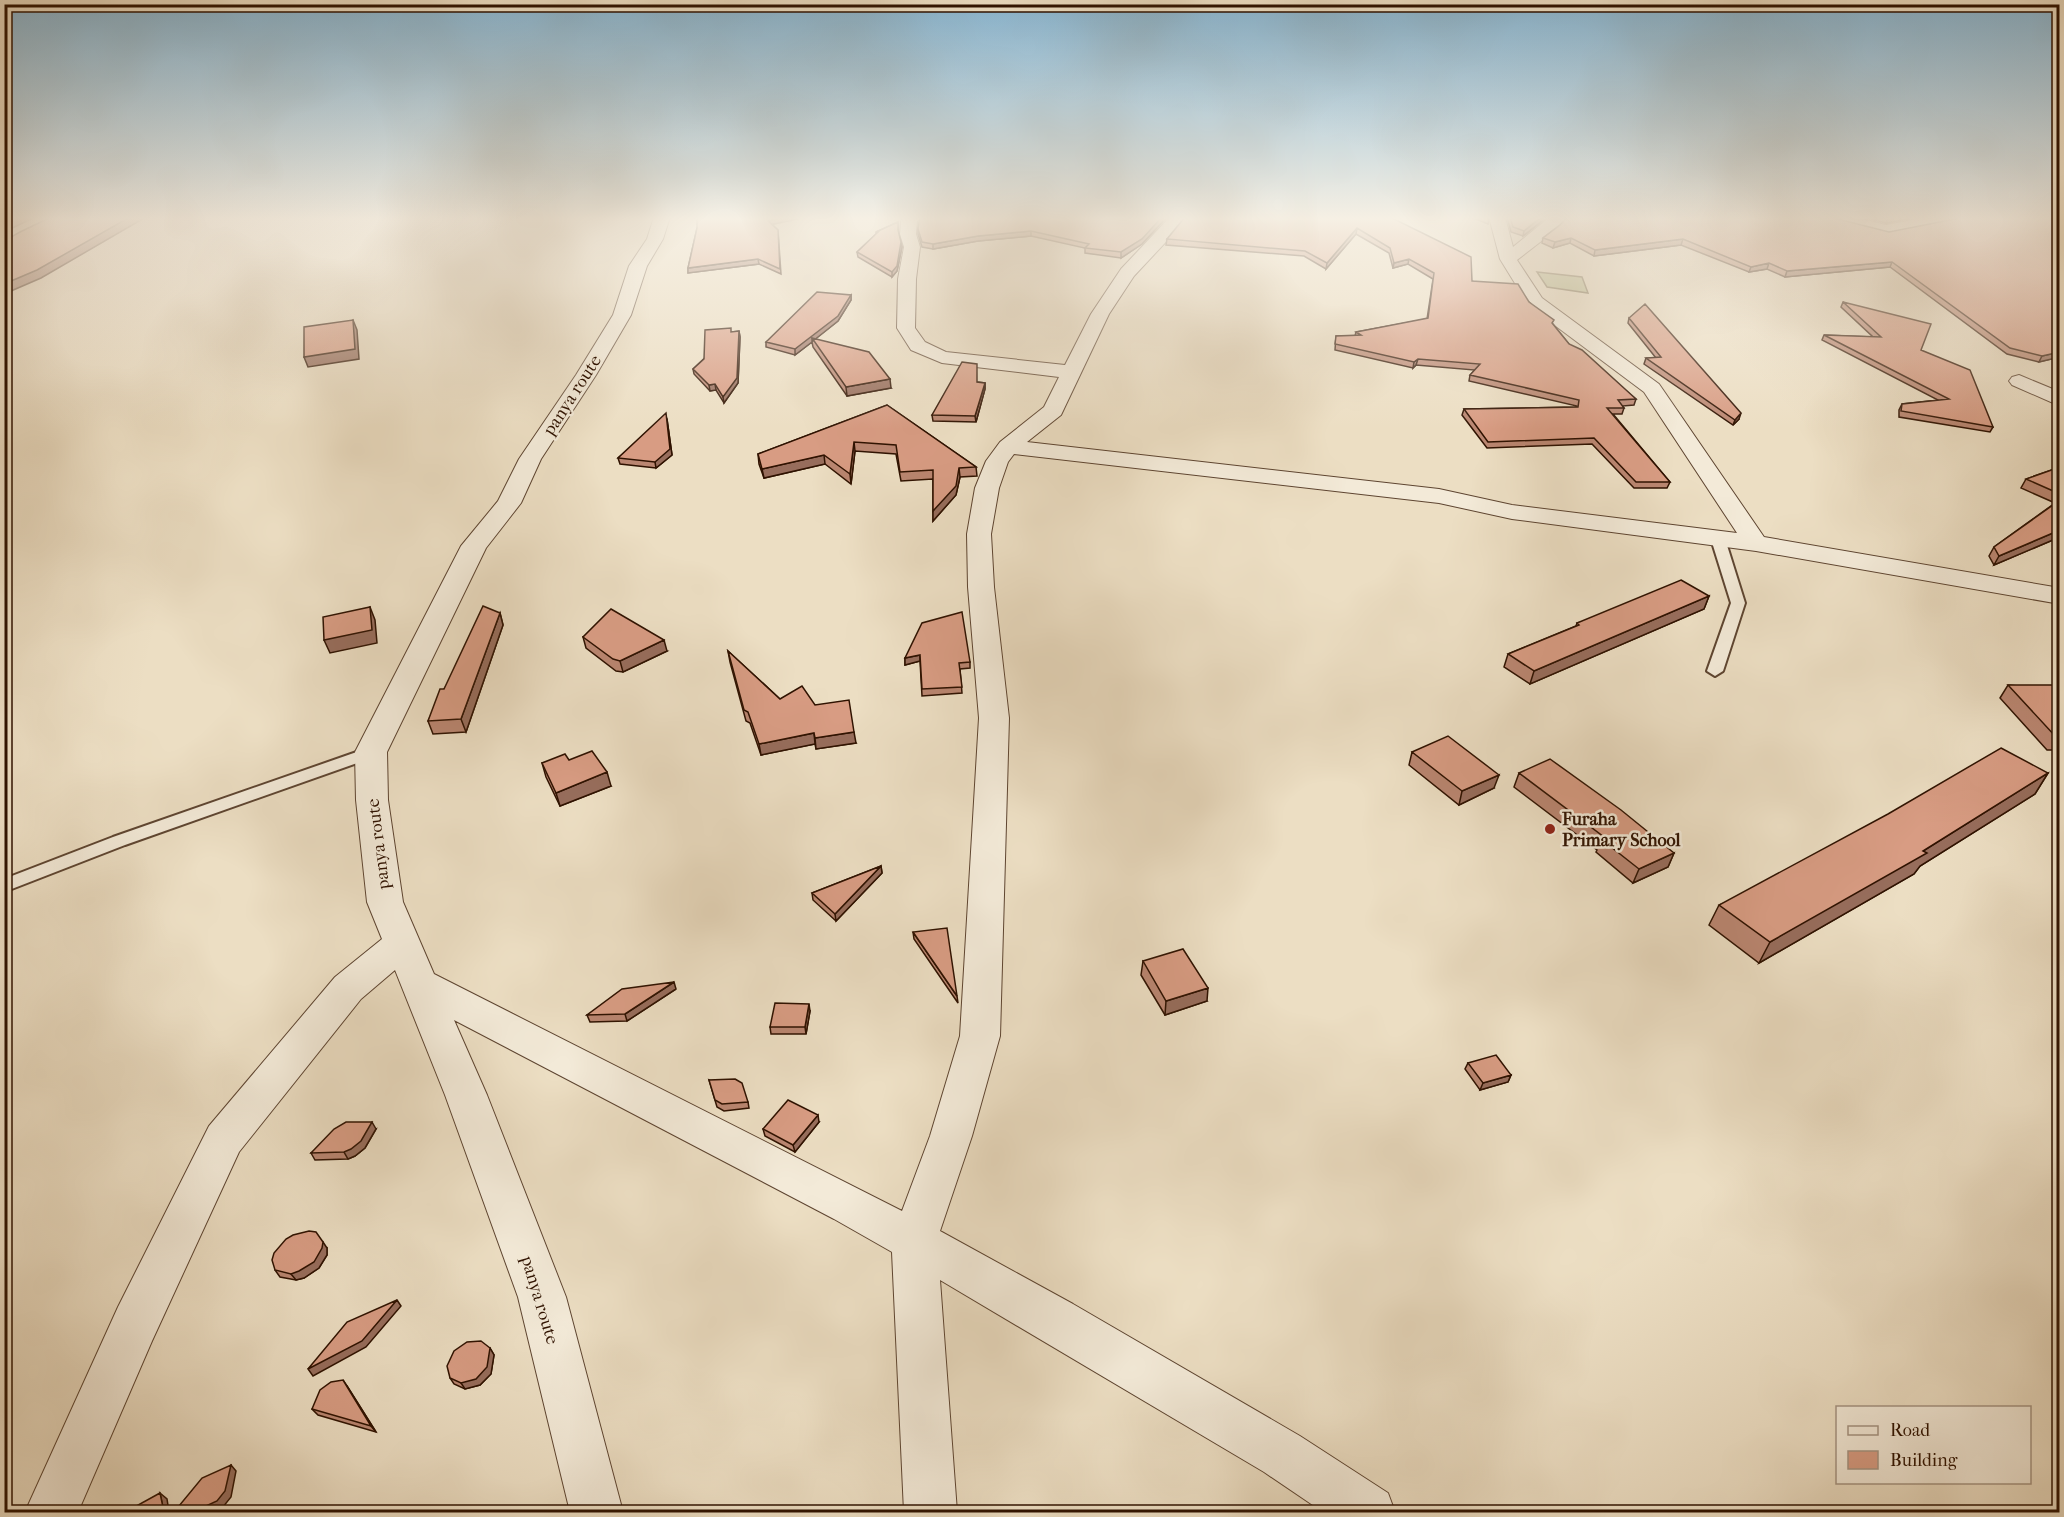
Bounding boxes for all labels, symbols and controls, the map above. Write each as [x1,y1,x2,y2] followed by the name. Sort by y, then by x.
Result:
[538,351,606,440] street label: panya route
[362,797,395,892] street label: panya route
[1561,809,1682,851] place label: Furaha Primary School
[1543,822,1557,836] marker: Furaha Primary School
[516,1252,563,1347] street label: panya route
[1836,1406,2031,1484] legend
[1890,1420,1930,1441] text: Road
[1890,1450,1958,1471] text: Building

